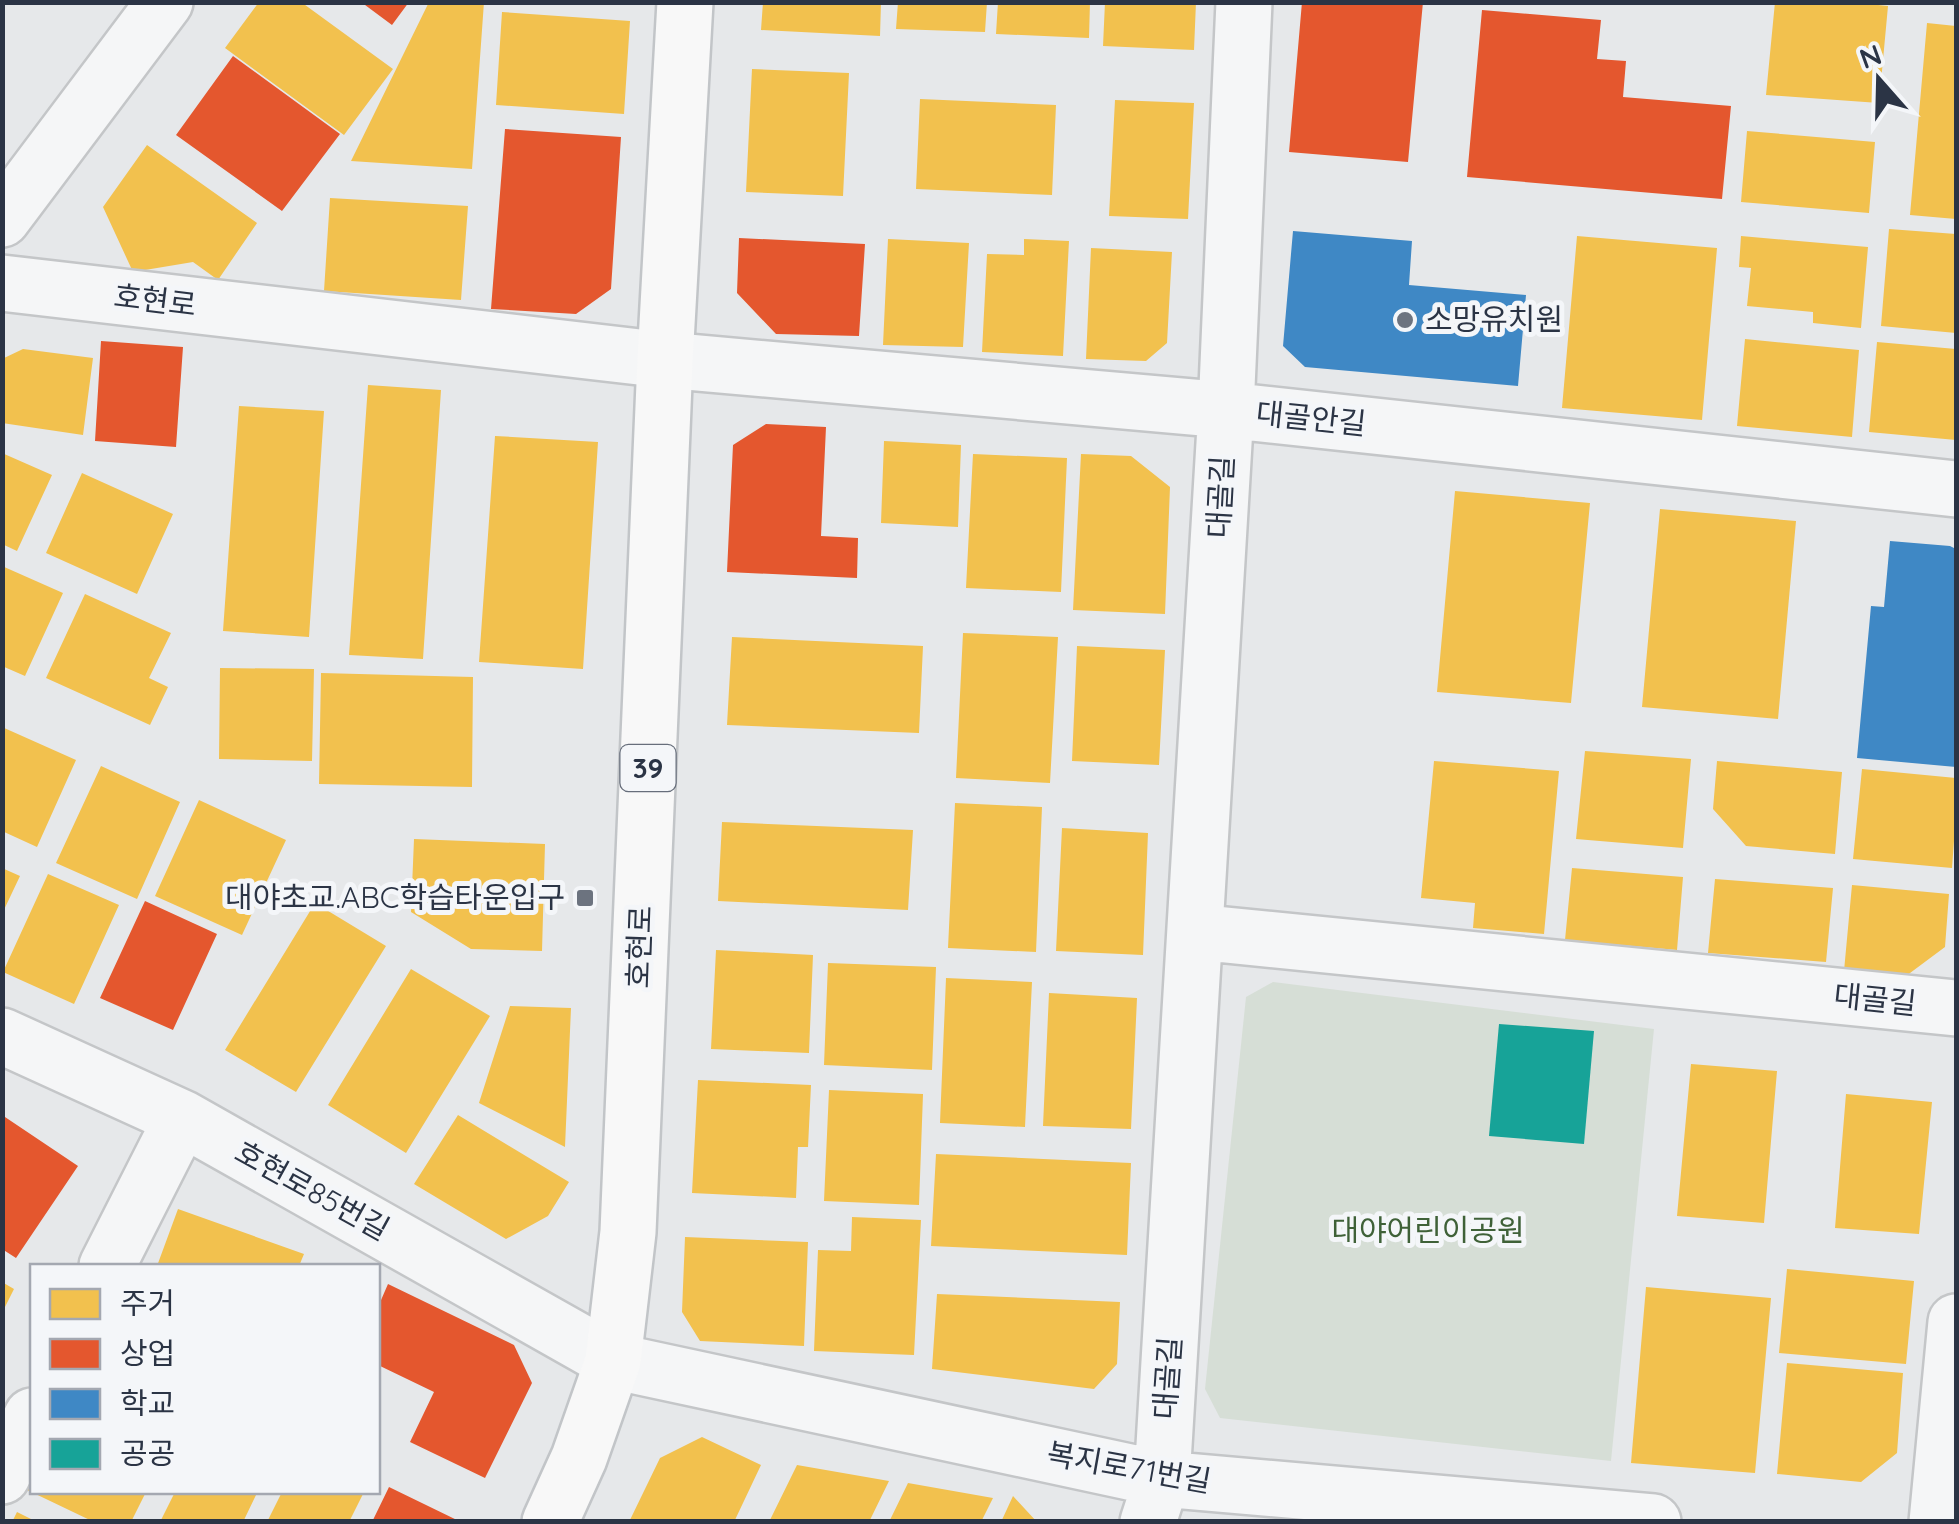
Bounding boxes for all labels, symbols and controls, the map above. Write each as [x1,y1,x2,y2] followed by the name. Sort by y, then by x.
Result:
[1829,30,1929,130] north arrow
[1855,36,1886,76] text: N
[112,276,199,324] street label: 호현로
[1425,300,1563,338] place label: 소망유치원
[1394,309,1416,331] marker: 소망유치원
[1254,393,1368,443] street label: 대골안길
[1199,455,1241,539] street label: 대골길
[620,745,676,791] road number: 39
[225,878,565,916] place label: 대야초교.ABC학습타운입구
[574,887,596,909] marker: 대야초교.ABC학습타운입구
[619,905,659,989] street label: 호현로
[1832,976,1918,1022] street label: 대골길
[229,1132,396,1248] street label: 호현로85번길
[1331,1211,1525,1249] park label: 대야어린이공원
[30,1264,380,1494] legend
[120,1284,175,1322] text: 주거
[120,1334,175,1372] text: 상업
[1145,1335,1189,1421] street label: 대골길
[120,1384,175,1422] text: 학교
[120,1434,175,1472] text: 공공
[1044,1434,1214,1500] street label: 복지로71번길

